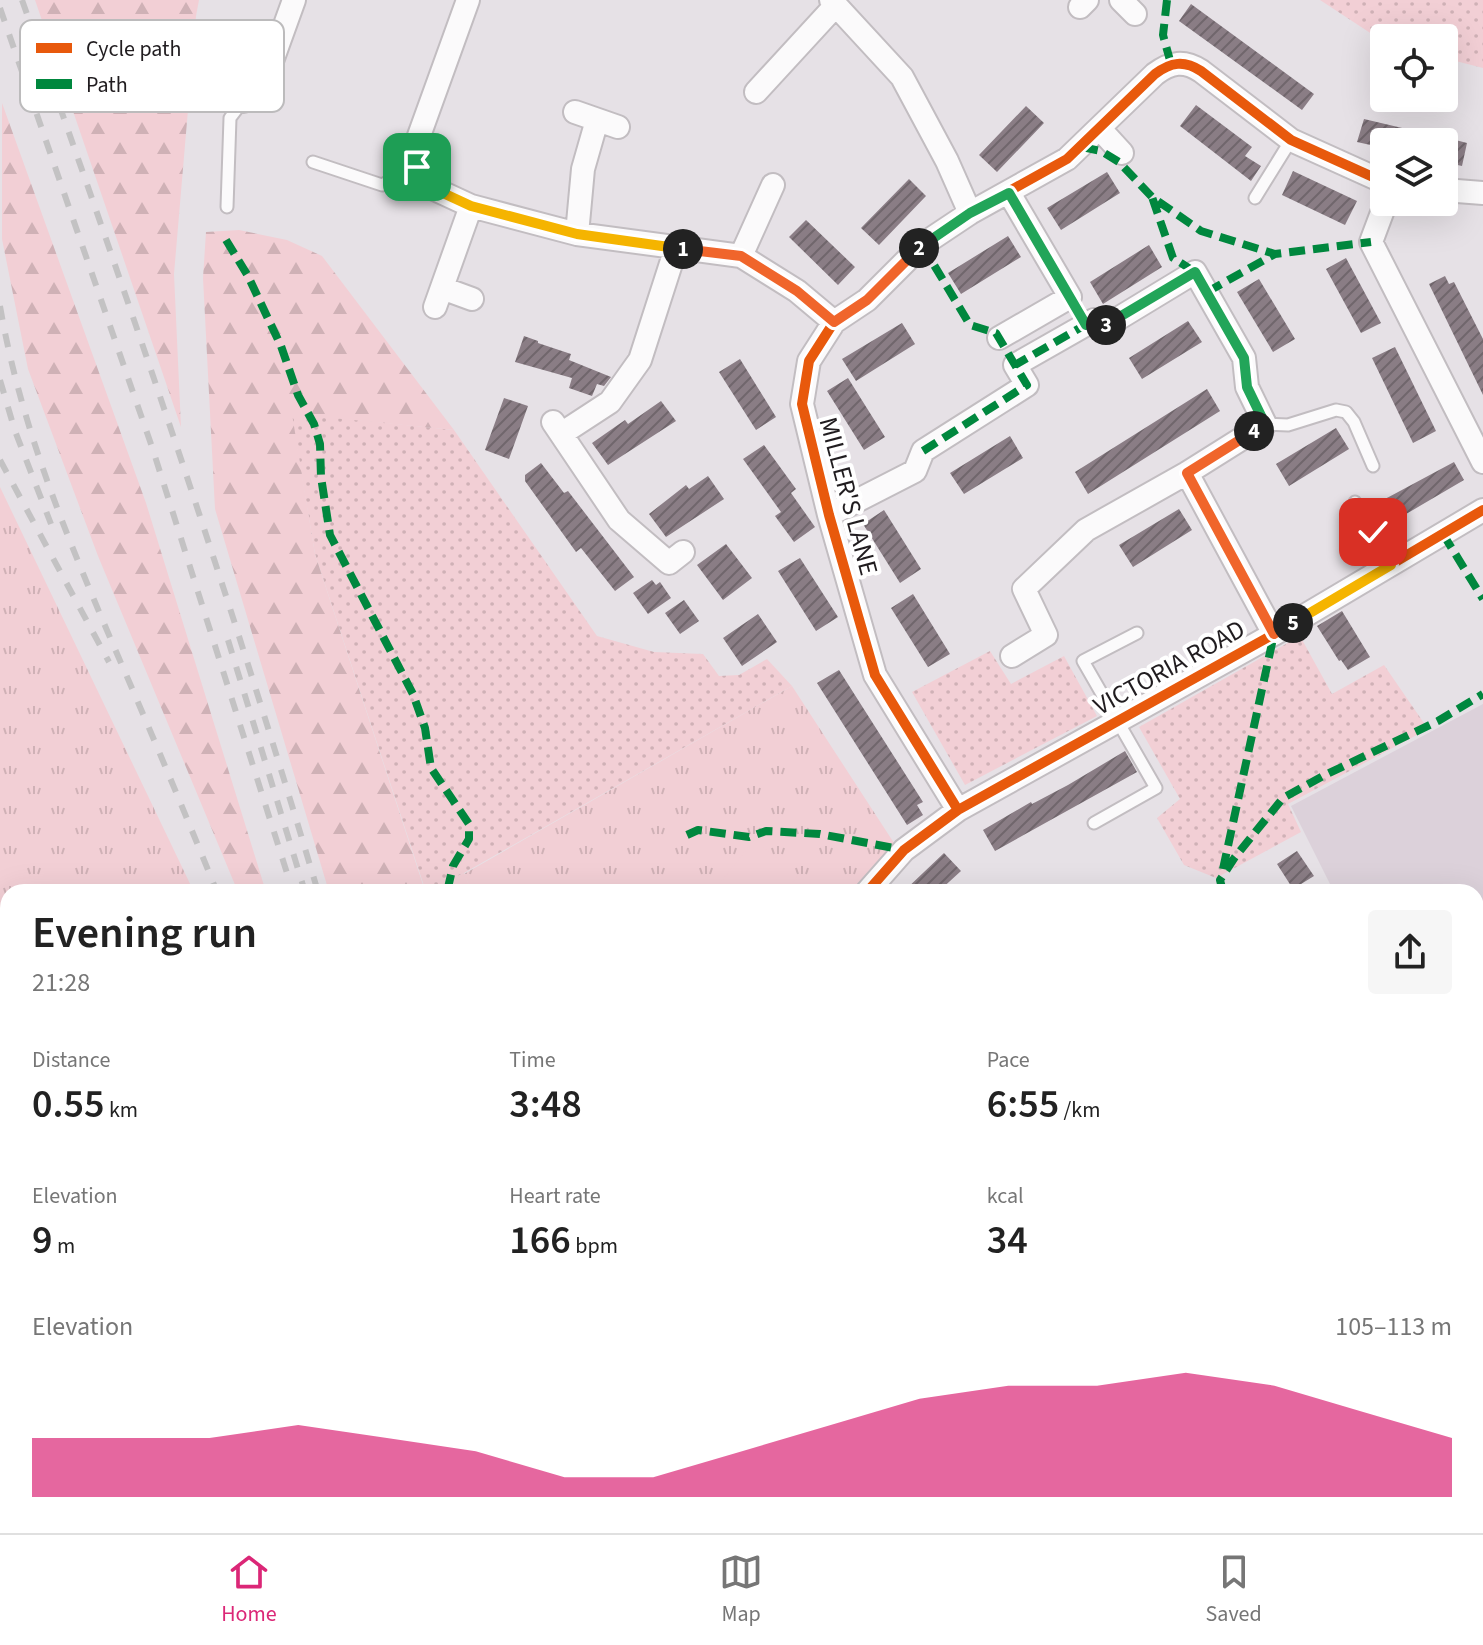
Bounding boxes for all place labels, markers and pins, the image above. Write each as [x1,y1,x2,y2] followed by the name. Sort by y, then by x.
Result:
[383,133,451,201] pin
[899,228,939,268] pin: 2
[663,229,703,269] pin: 1
[1086,305,1126,345] pin: 3
[1234,411,1274,451] pin: 4
[1339,498,1407,566] pin
[1273,603,1313,643] pin: 5

